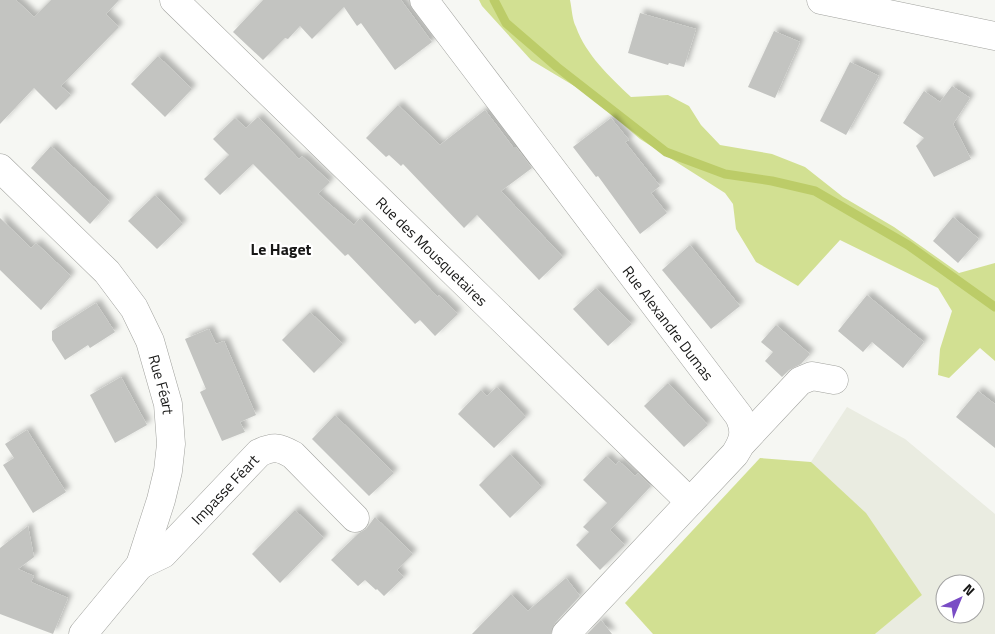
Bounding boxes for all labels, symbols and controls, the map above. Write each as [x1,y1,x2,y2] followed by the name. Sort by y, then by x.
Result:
[371,191,493,311] street label: Rue des Mousquetaires
[251,237,312,261] district label: Le Haget
[617,261,720,385] street label: Rue Alexandre Dumas
[143,352,180,416] street label: Rue Féart
[185,448,264,530] street label: Impasse Féart
[935,574,985,624] north arrow
[959,578,980,600] text: N

